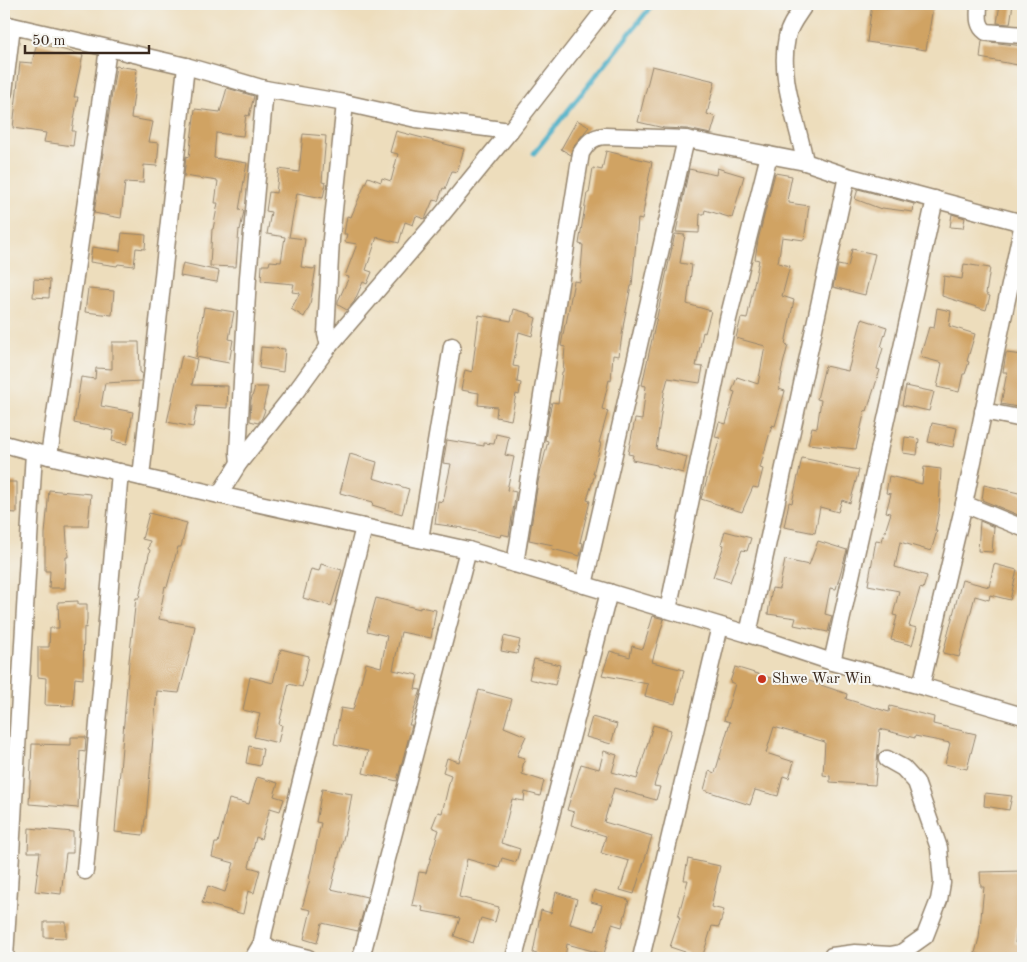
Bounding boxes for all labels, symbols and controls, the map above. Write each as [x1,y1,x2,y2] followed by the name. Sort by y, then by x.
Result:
[25,22,149,54] scale bar
[32,34,66,49] text: 50 m
[772,672,872,687] place label: Shwe War Win
[756,673,768,685] marker: Shwe War Win

